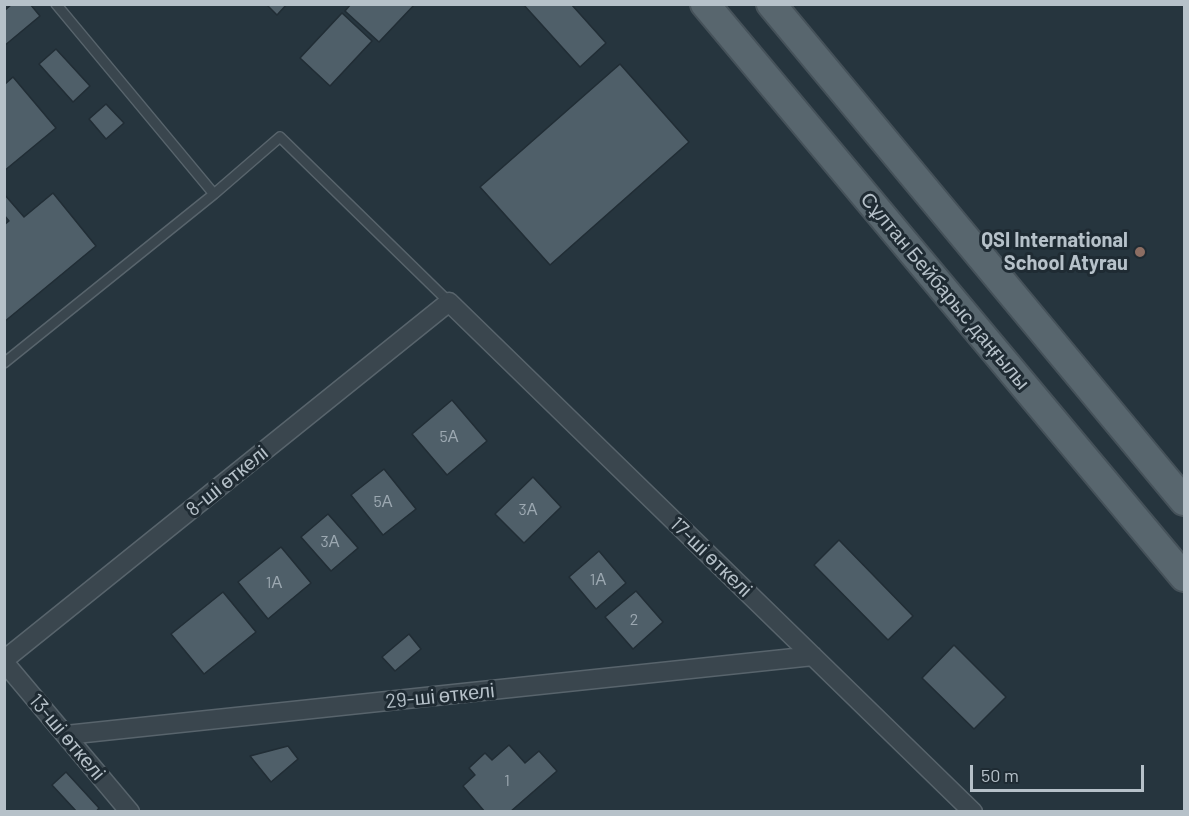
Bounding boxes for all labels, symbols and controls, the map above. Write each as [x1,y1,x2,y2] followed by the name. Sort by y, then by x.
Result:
[856,188,1034,394] street label: Сұлтан Бейбарыс даңғылы
[981,228,1128,275] place label: QSI International School Atyrau
[1133,245,1147,259] marker: QSI International School Atyrau
[440,427,458,447] house number: 5А
[181,441,273,521] street label: 8-ші өткелі
[374,492,392,512] house number: 5А
[519,500,537,520] house number: 3А
[665,512,757,602] street label: 17-ші өткелі
[321,532,339,552] house number: 3А
[590,570,606,590] house number: 1А
[266,573,282,593] house number: 1А
[630,610,638,630] house number: 2
[384,678,496,714] street label: 29-ші өткелі
[24,689,110,785] street label: 13-ші өткелі
[973,753,1147,791] scale bar
[981,764,1019,786] text: 50 m
[504,771,510,791] house number: 1

